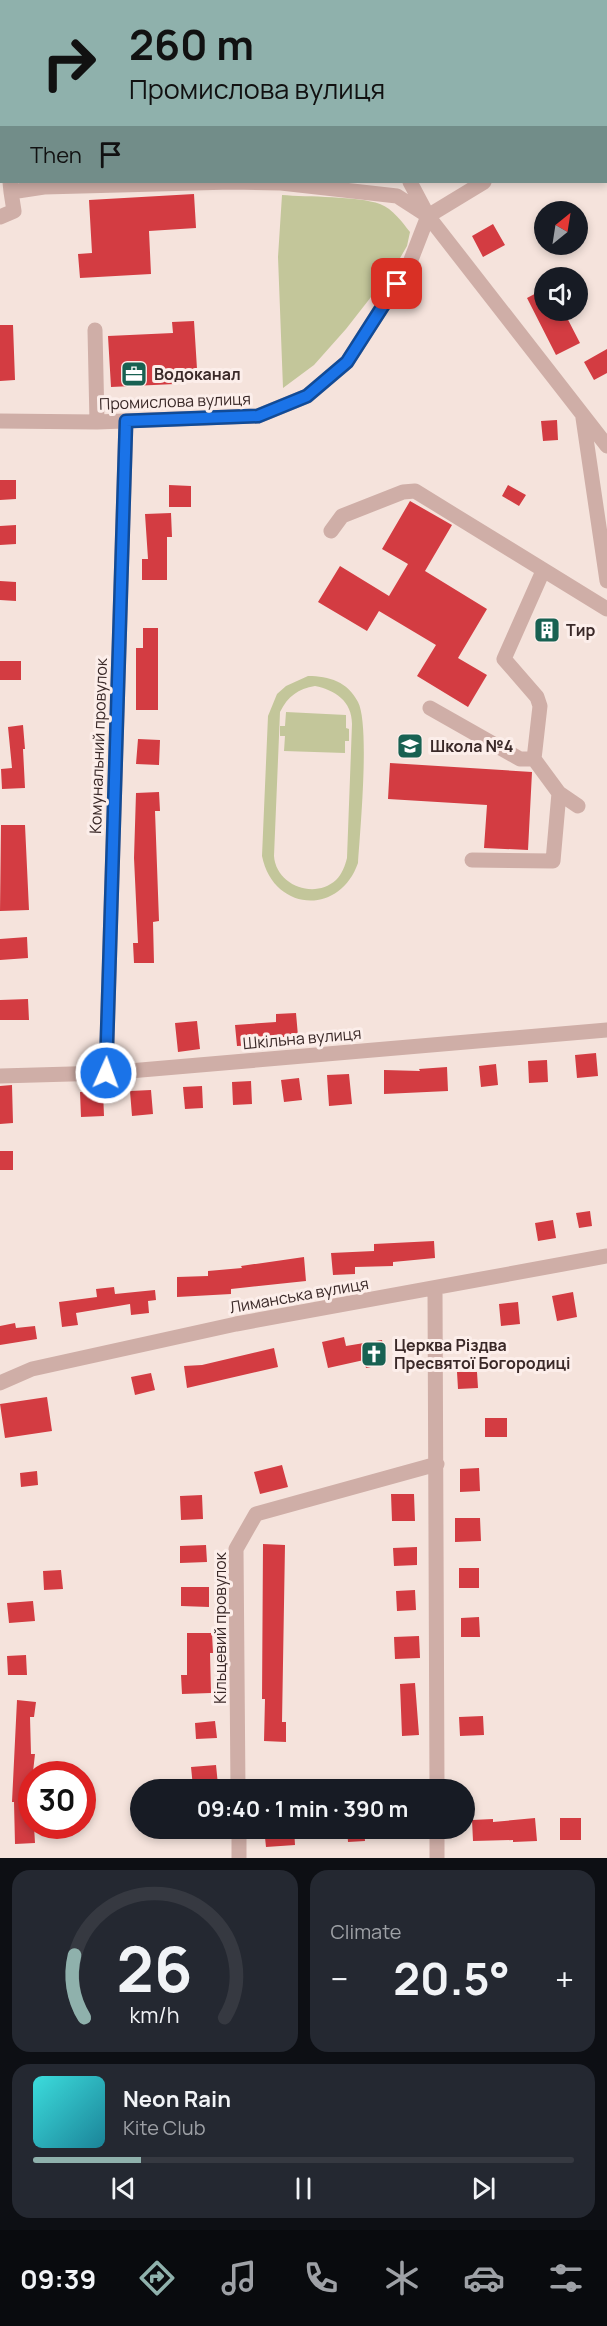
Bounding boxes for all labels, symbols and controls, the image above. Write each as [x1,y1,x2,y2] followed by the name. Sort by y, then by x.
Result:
[129,15,254,73] text: 260 m
[30,24,108,102] icon: right
[129,70,385,107] text: Промислова вулиця
[94,138,127,171] icon: arrive
[30,140,82,170] text: Then
[534,201,588,255] north arrow
[534,201,588,321] map controls
[371,258,422,309] pin
[380,267,413,300] icon: arrive
[534,267,588,321] button: sound
[119,359,149,389] office icon: Водоканал
[154,363,241,385] place label: Водоканал
[99,387,251,415] street label: Промислова вулиця
[532,615,562,645] building icon: Тир
[566,619,595,641] place label: Тир
[84,657,112,834] street label: Комунальний провулок
[395,731,425,761] school or university icon: Школа №4
[430,735,513,757] place label: Школа №4
[242,1022,362,1054] street label: Шкільна вулиця
[74,1041,138,1105] position arrow
[228,1272,370,1318] street label: Лиманська вулиця
[394,1334,571,1374] place label: Церква Різдва Пресвятої Богородиці
[359,1339,389,1369] church icon: Церква Різдва Пресвятої Богородиці
[209,1551,231,1704] street label: Кільцевий провулок
[18,1761,96,1839] speed limit sign: 30
[197,1794,408,1824] text: 09:40 · 1 min · 390 m
[331,1918,402,1945] text: Climate
[117,1925,193,2011] text: 26
[393,1947,510,2009] text: 20.5°
[331,1956,348,2001] text: −
[555,1956,574,2001] text: +
[130,2000,180,2029] text: km/h
[123,2084,231,2114] text: Neon Rain
[123,2114,206,2141] text: Kite Club
[107,2172,140,2205] icon: previous
[287,2172,320,2205] icon: pause
[467,2172,500,2205] icon: next
[136,2257,178,2299] icon: directions
[218,2257,260,2299] icon: music
[300,2257,342,2299] icon: phone
[381,2257,423,2299] icon: climate
[463,2257,505,2299] icon: car
[545,2257,587,2299] icon: filters
[20,2260,96,2297] text: 09:39

